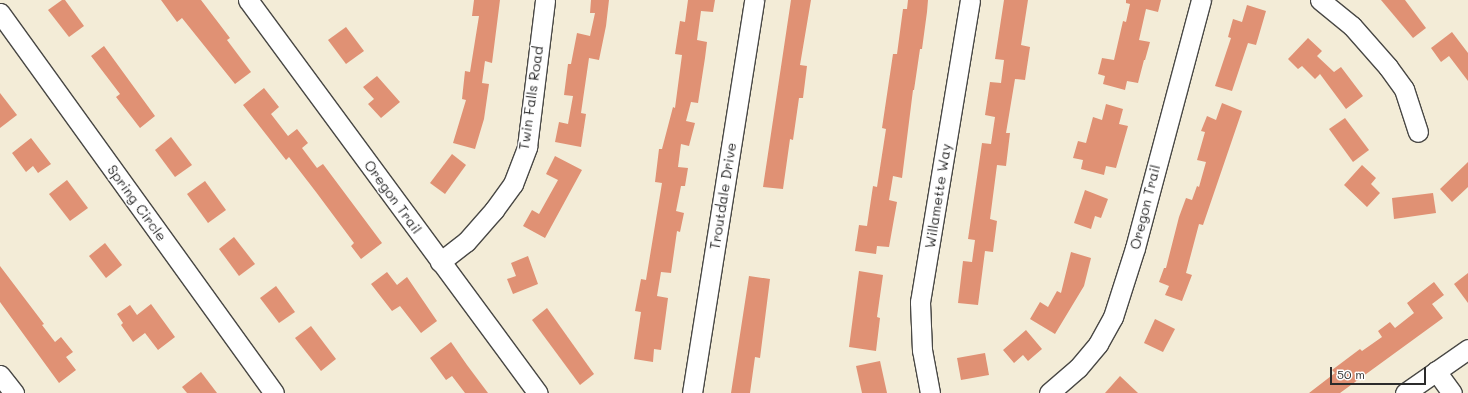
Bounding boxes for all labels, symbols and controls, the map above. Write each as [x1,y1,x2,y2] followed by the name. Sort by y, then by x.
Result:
[515,45,547,151] street label: Twin Falls Road
[706,141,740,251] street label: Troutdale Drive
[921,142,955,250] street label: Willamette Way
[361,157,425,237] street label: Oregon Trail
[104,162,170,244] street label: Spring Circle
[1126,163,1164,251] street label: Oregon Trail
[1332,359,1428,385] scale bar
[1337,366,1365,382] text: 50 m

